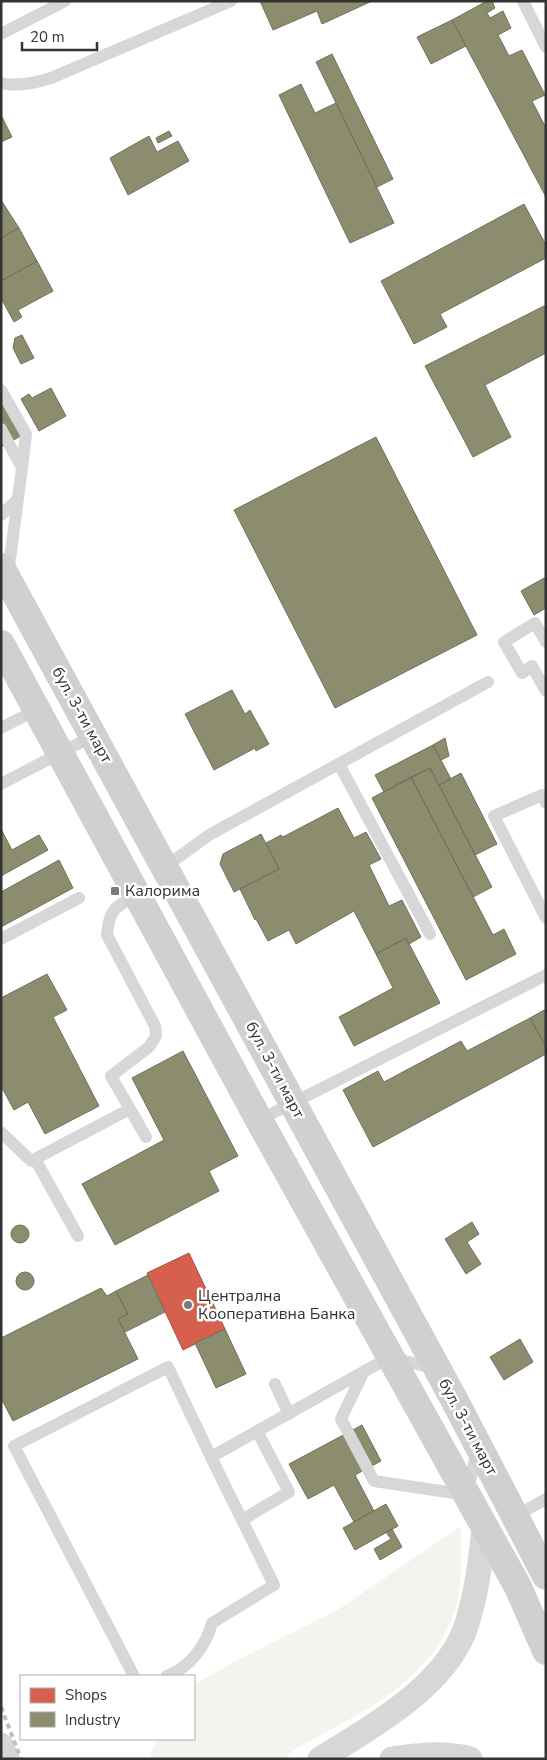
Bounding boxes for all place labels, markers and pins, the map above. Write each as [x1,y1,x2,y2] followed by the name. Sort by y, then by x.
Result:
[125,880,200,902] place label: Калорима
[109,885,121,897] marker: Калорима
[198,1285,355,1325] place label: Централна Кооперативна Банка
[182,1299,194,1311] marker: Централна Кооперативна Банка

